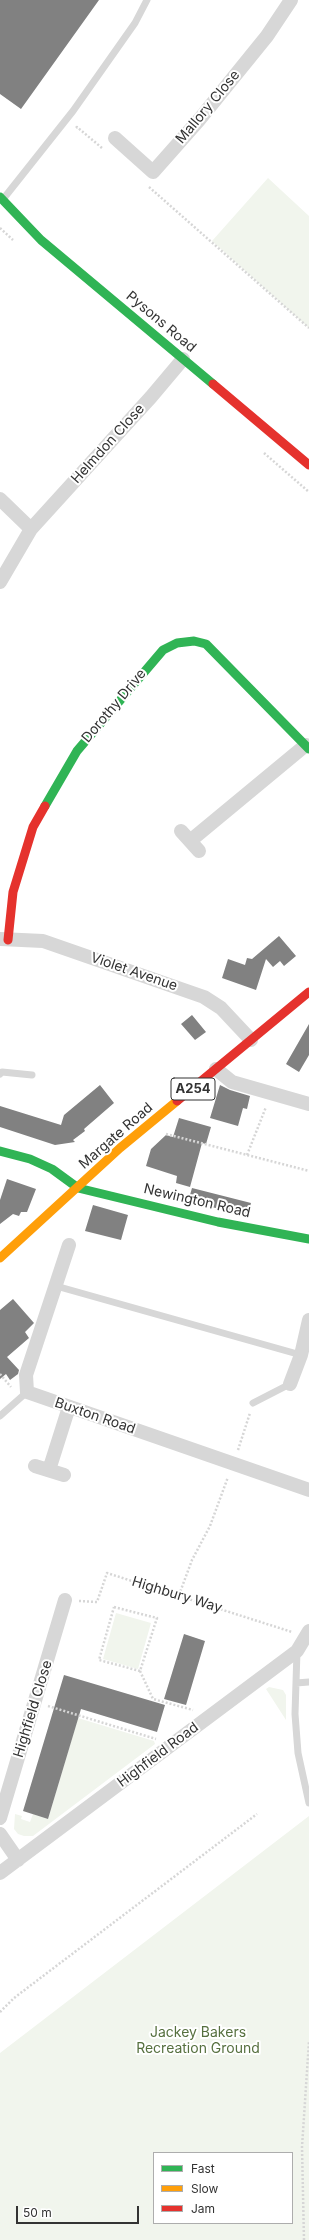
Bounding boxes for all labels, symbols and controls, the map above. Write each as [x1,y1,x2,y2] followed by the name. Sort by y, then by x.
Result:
[172,67,244,147] street label: Mallory Close
[123,288,199,356] street label: Pysons Road
[68,401,148,487] street label: Helmdon Close
[78,666,150,746] street label: Dorothy Drive
[88,949,180,995] street label: Violet Avenue
[171,1078,215,1100] road number: A254
[76,1099,156,1173] street label: Margate Road
[142,1181,252,1221] street label: Newington Road
[52,1394,138,1438] street label: Buxton Road
[130,1573,224,1617] street label: Highbury Way
[10,1658,56,1760] street label: Highfield Close
[114,1719,202,1791] street label: Highfield Road
[136,2025,260,2058] park label: Jackey Bakers Recreation Ground
[153,2152,293,2224] legend
[191,2161,215,2176] text: Fast
[191,2181,218,2196] text: Slow
[18,2198,141,2224] scale bar
[191,2201,215,2216] text: Jam
[23,2205,52,2220] text: 50 m

